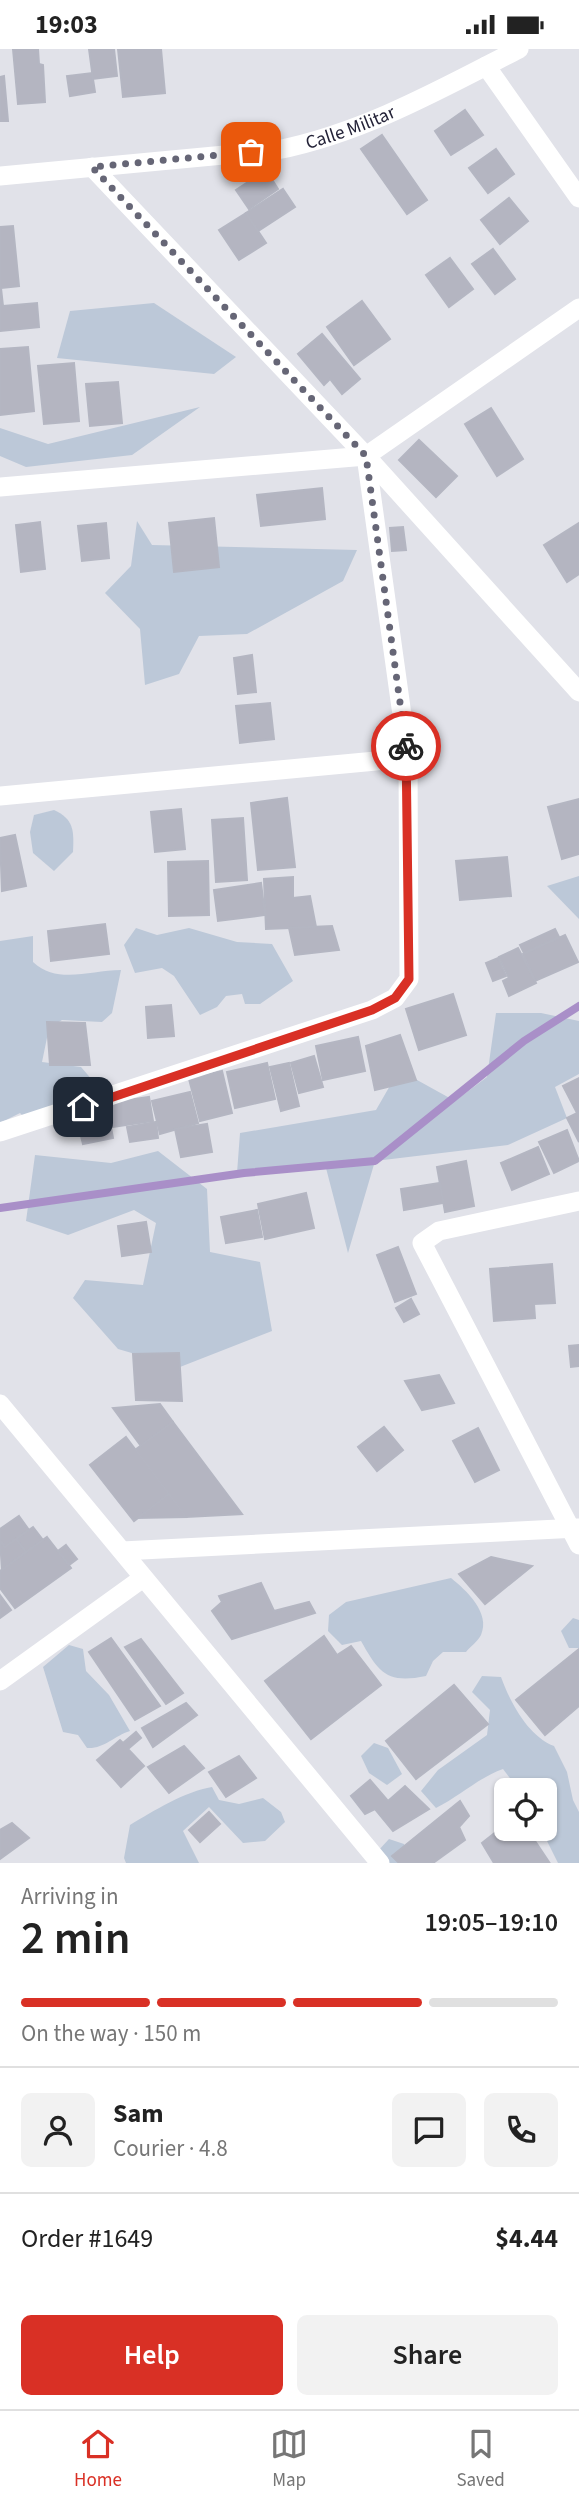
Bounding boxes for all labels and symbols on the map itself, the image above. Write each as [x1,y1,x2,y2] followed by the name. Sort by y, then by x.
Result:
[302,99,400,156] street label: Calle Militar
[221,122,281,182] pin
[371,711,441,781] courier
[53,1077,113,1137] pin

